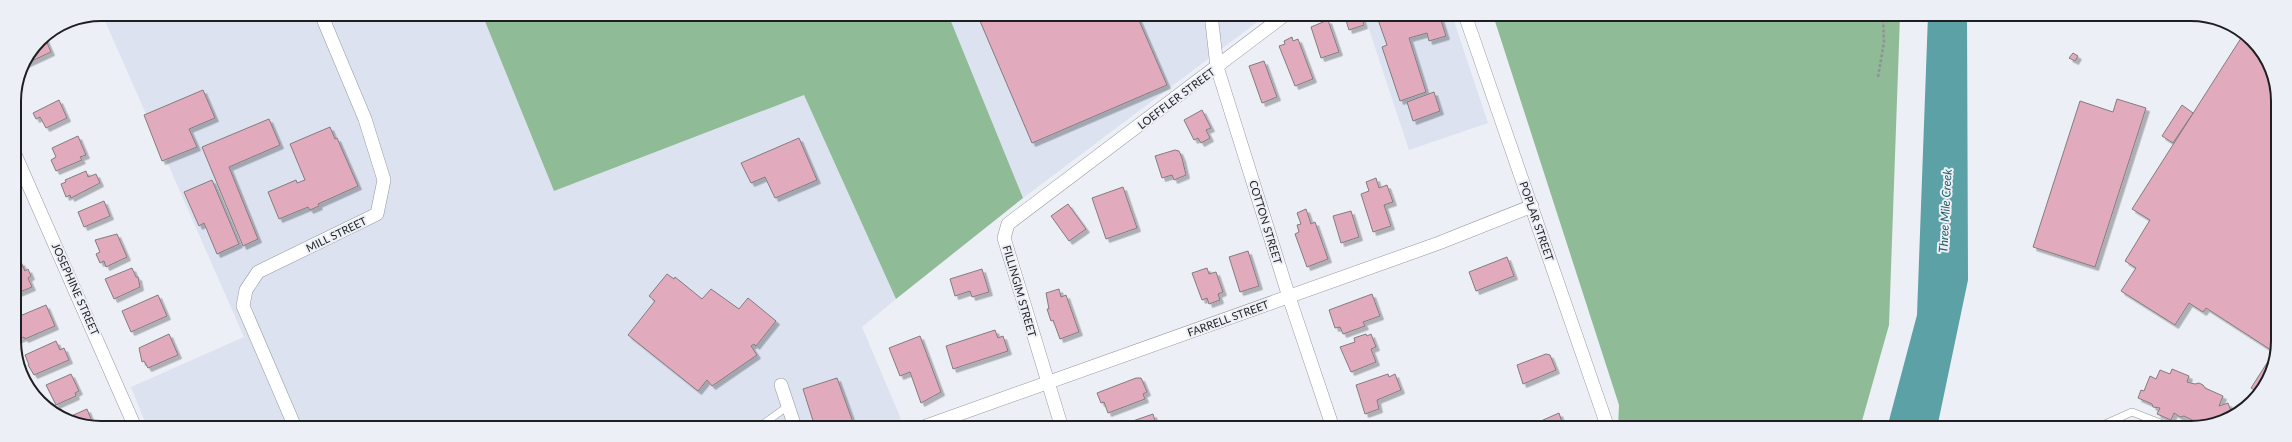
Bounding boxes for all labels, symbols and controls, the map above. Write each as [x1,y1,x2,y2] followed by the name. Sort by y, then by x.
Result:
[1135,64,1218,131] street label: LOEFFLER STREET
[1935,169,1955,253] water label: Three Mile Creek
[1247,179,1285,266] street label: COTTON STREET
[1517,179,1557,263] street label: POPLAR STREET
[304,214,369,254] street label: MILL STREET
[50,241,102,338] street label: JOSEPHINE STREET
[1001,244,1039,339] street label: FILLINGIM STREET
[1186,297,1271,339] street label: FARRELL STREET

